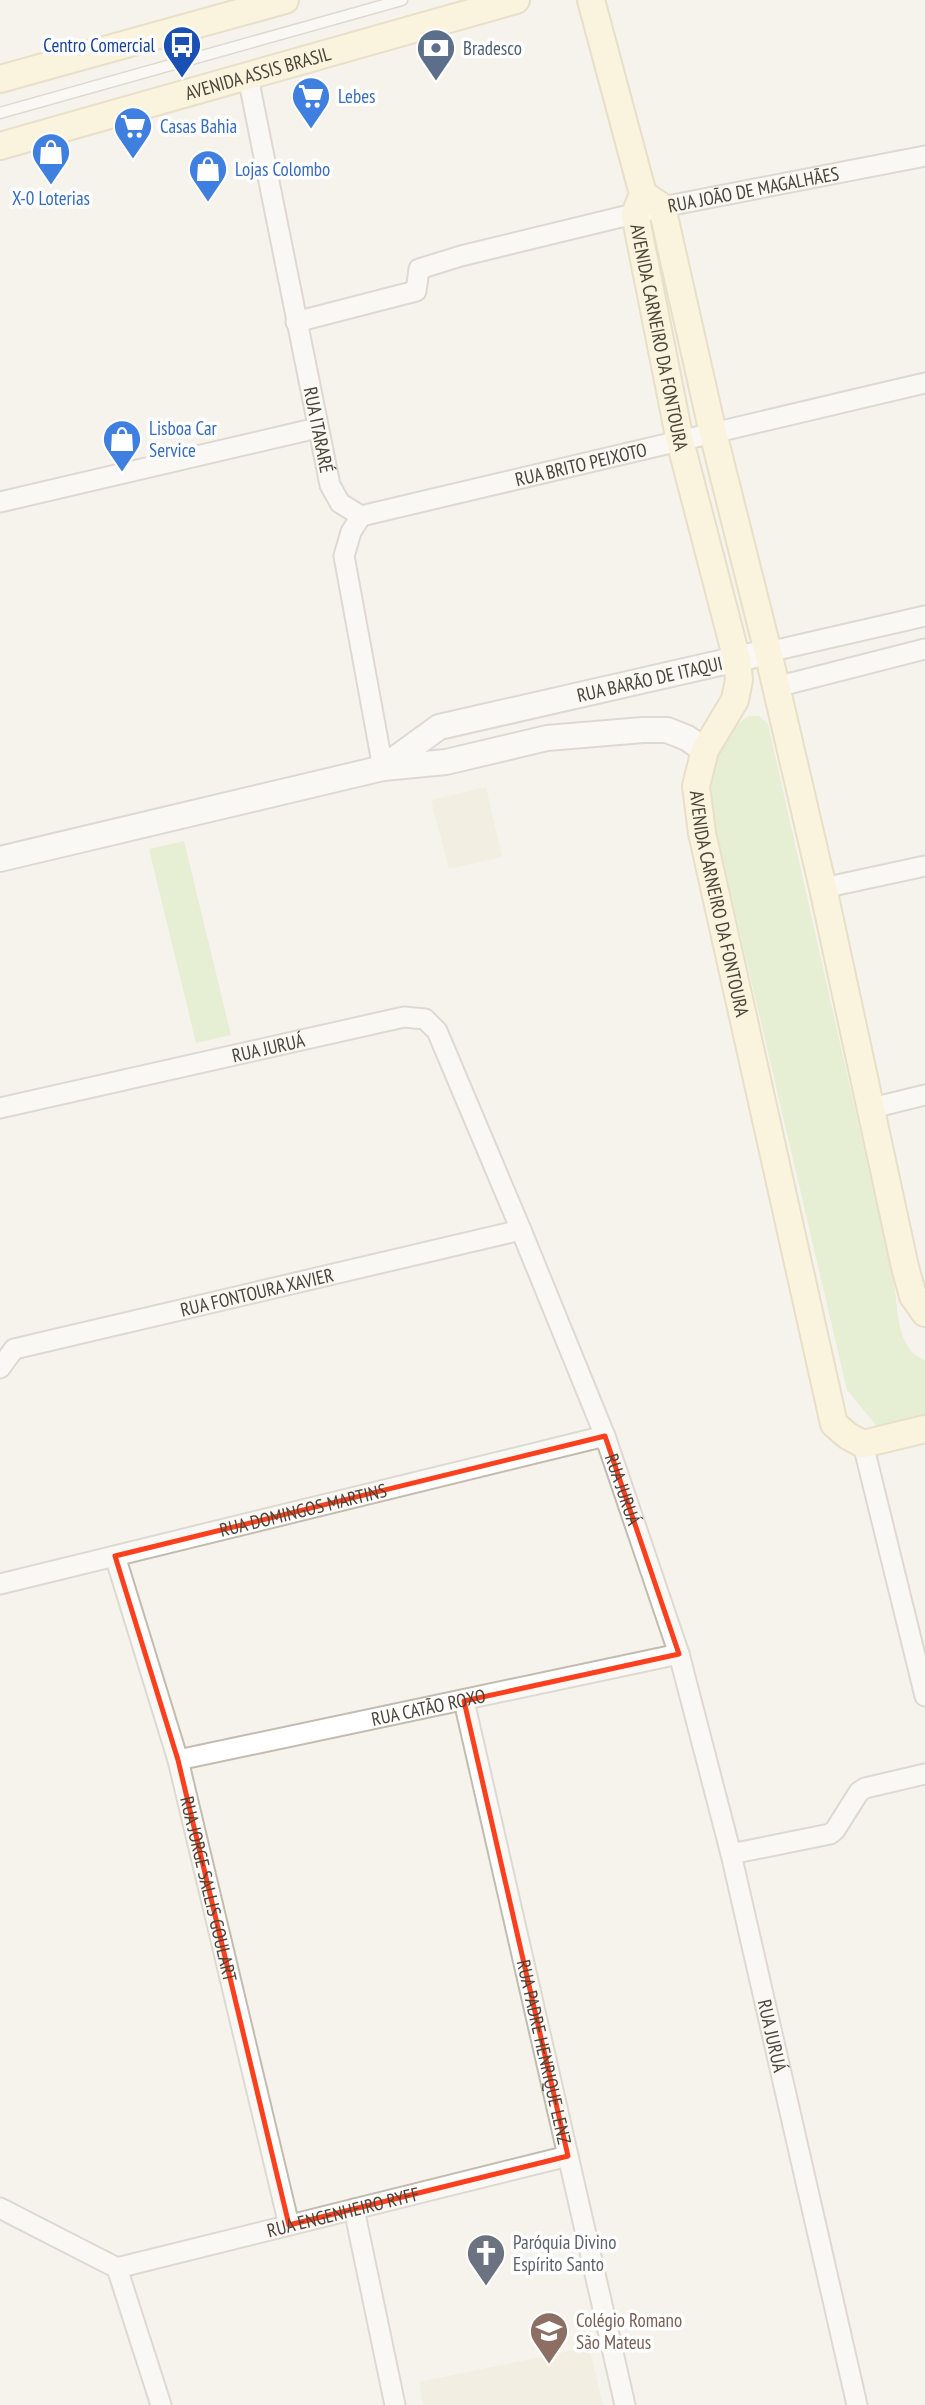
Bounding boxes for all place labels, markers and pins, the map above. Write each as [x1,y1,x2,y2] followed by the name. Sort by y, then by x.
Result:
[161,24,203,79] bus stop icon: Centro Comercial
[415,27,457,82] bank icon: Bradesco
[43,33,156,57] place label: Centro Comercial
[463,36,522,60] place label: Bradesco
[290,75,332,130] supermarket icon: Lebes
[338,84,375,108] place label: Lebes
[112,105,154,160] supermarket icon: Casas Bahia
[160,114,237,138] place label: Casas Bahia
[30,131,72,186] shop icon: X-0 Loterias
[187,148,229,203] shop icon: Lojas Colombo
[235,157,330,181] place label: Lojas Colombo
[12,186,90,210] place label: X-0 Loterias
[149,416,218,462] place label: Lisboa Car Service
[101,418,143,473] shop icon: Lisboa Car Service
[513,2230,616,2276] place label: Paróquia Divino Espírito Santo
[465,2232,507,2287] church icon: Paróquia Divino Espírito Santo
[576,2308,682,2354] place label: Colégio Romano São Mateus
[528,2310,570,2365] school or university icon: Colégio Romano São Mateus

